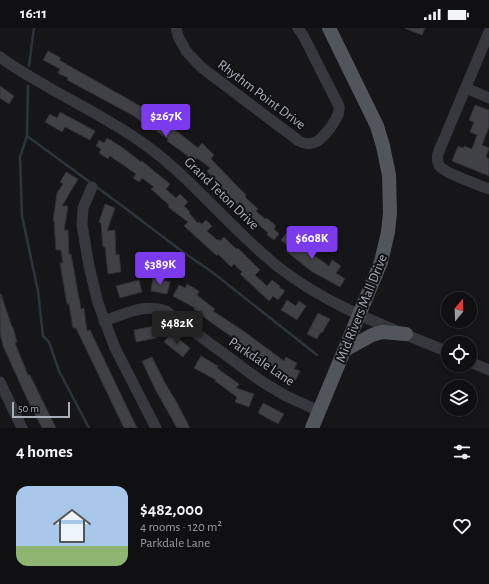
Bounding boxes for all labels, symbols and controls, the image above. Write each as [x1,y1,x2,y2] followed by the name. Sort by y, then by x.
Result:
[20,6,47,21] text: 16:11
[215,57,308,132] street label: Rhythm Point Drive
[138,104,194,138] pin: $267K
[150,110,182,123] text: $267K
[181,155,261,233] street label: Grand Teton Drive
[284,226,340,260] pin: $608K
[296,232,328,245] text: $608K
[132,252,188,286] pin: $389K
[334,252,390,364] street label: Mid Rivers Mall Drive
[144,258,176,271] text: $389K
[441,292,477,328] north arrow
[441,292,477,416] map controls
[149,311,205,345] pin: $482K
[161,317,193,330] text: $482K
[226,335,297,389] street label: Parkdale Lane
[441,336,477,372] button: locate
[441,380,477,416] button: layers
[12,400,70,419] scale bar
[18,403,39,414] text: 50 m
[451,441,473,463] icon: filters
[16,443,73,460] text: 4 homes
[140,501,203,518] text: $482,000
[48,502,96,550] icon: home
[451,515,473,537] icon: heart
[140,521,222,534] text: 4 rooms · 120 m²
[140,537,210,550] text: Parkdale Lane

